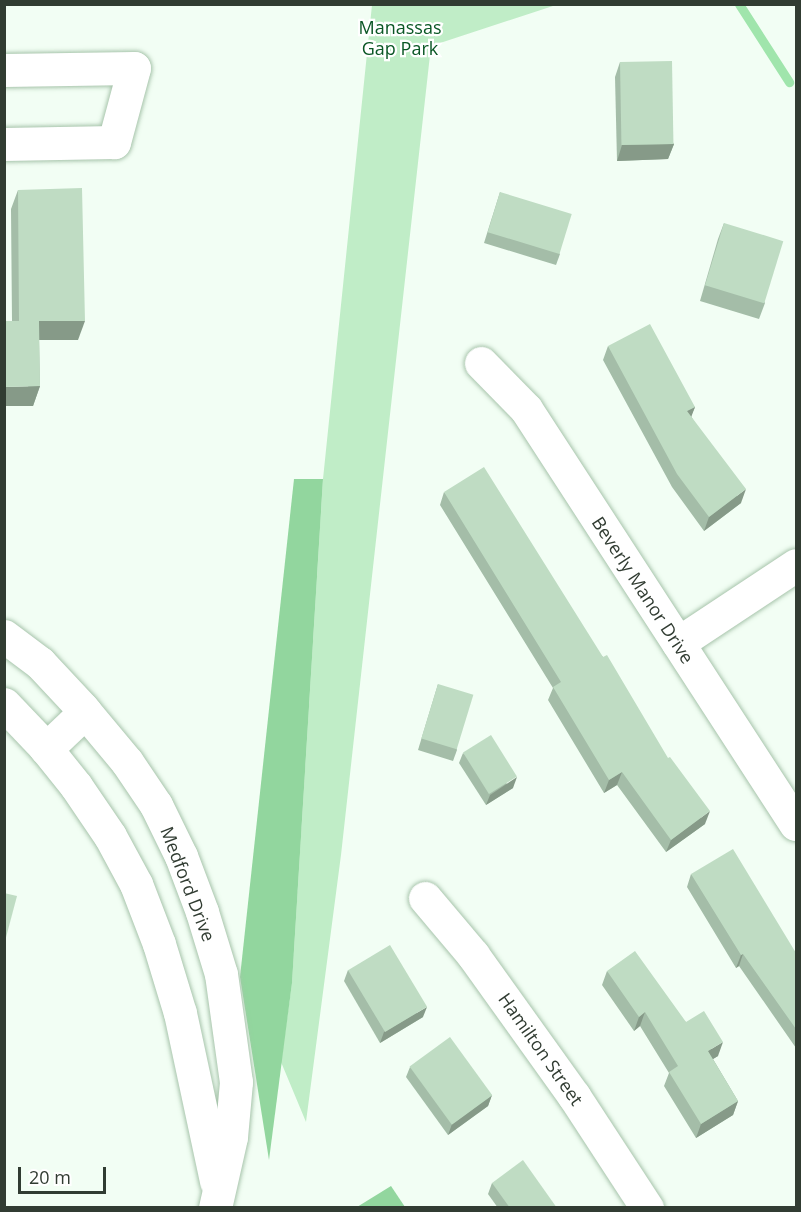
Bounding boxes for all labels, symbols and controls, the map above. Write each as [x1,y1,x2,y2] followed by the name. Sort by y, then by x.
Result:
[359,17,441,60] park label: Manassas Gap Park
[587,513,699,667] street label: Beverly Manor Drive
[156,824,220,944] street label: Medford Drive
[494,989,588,1109] street label: Hamilton Street
[21,1155,110,1193] scale bar
[29,1165,71,1189] text: 20 m

